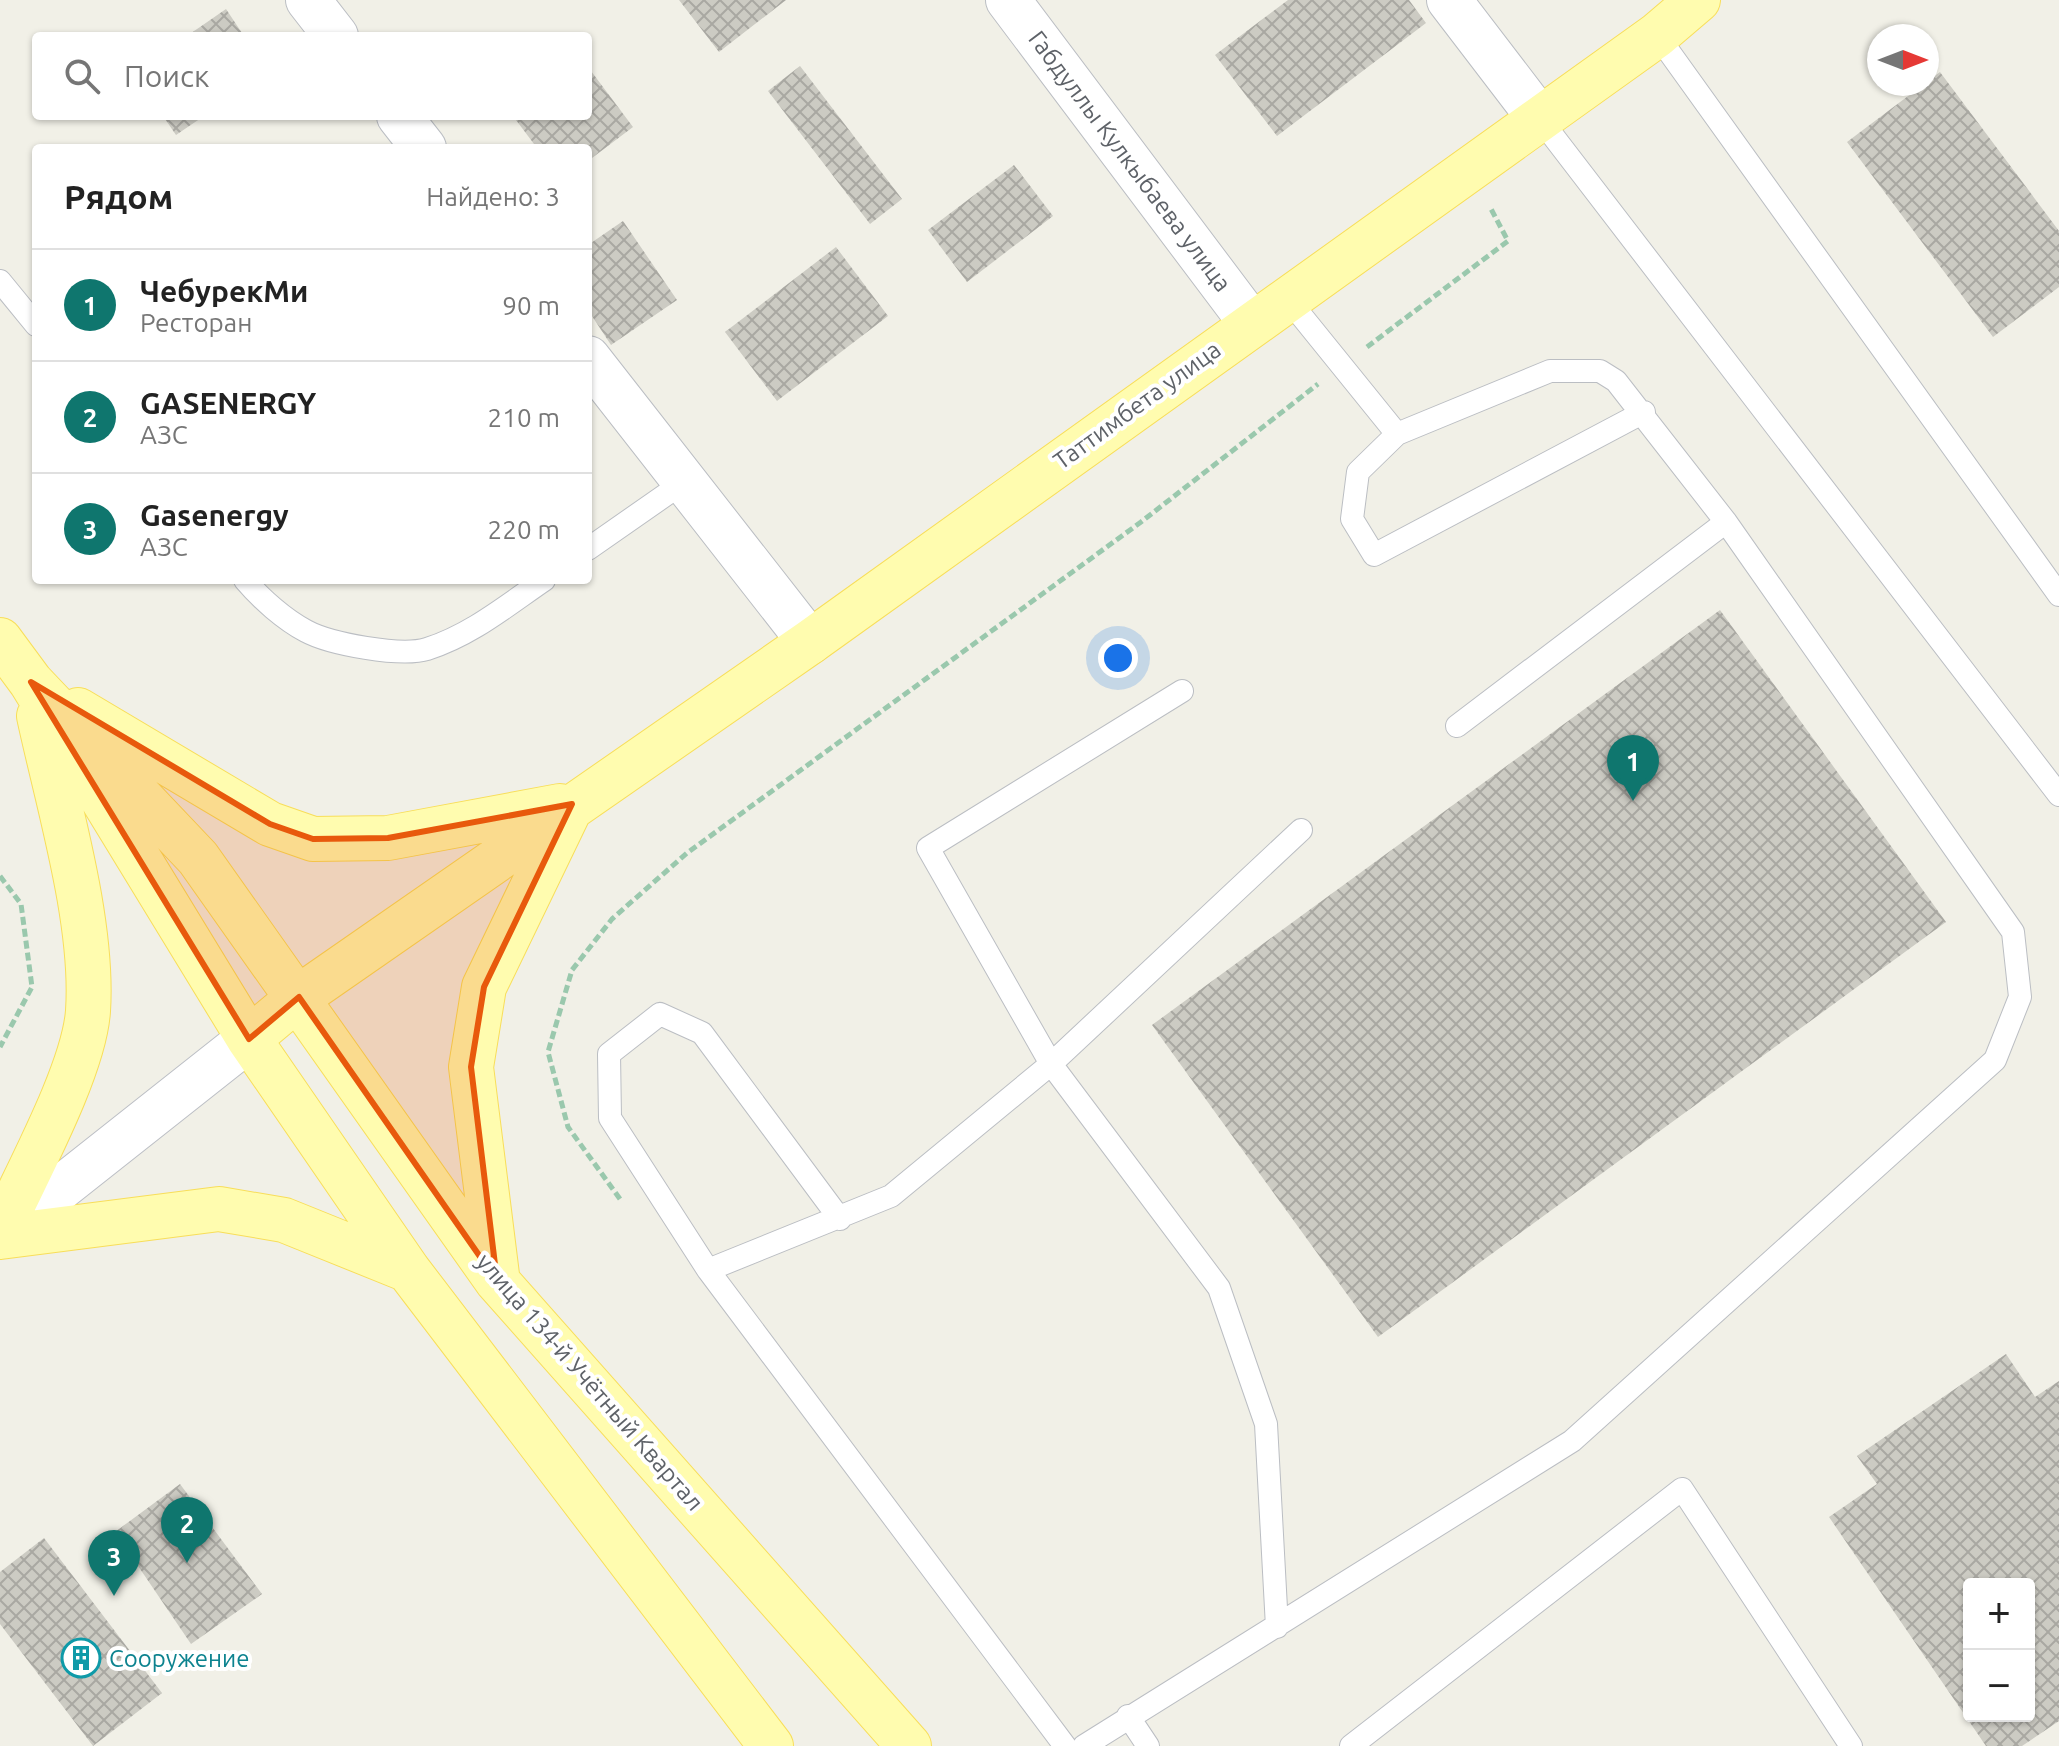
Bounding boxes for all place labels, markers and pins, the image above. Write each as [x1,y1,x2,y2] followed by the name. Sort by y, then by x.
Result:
[1607,735,1659,801] pin: 1
[161,1497,213,1563] pin: 2
[88,1530,140,1596] pin: 3
[60,1637,102,1679] building icon: Сооружение
[109,1645,250,1672] place label: Сооружение

